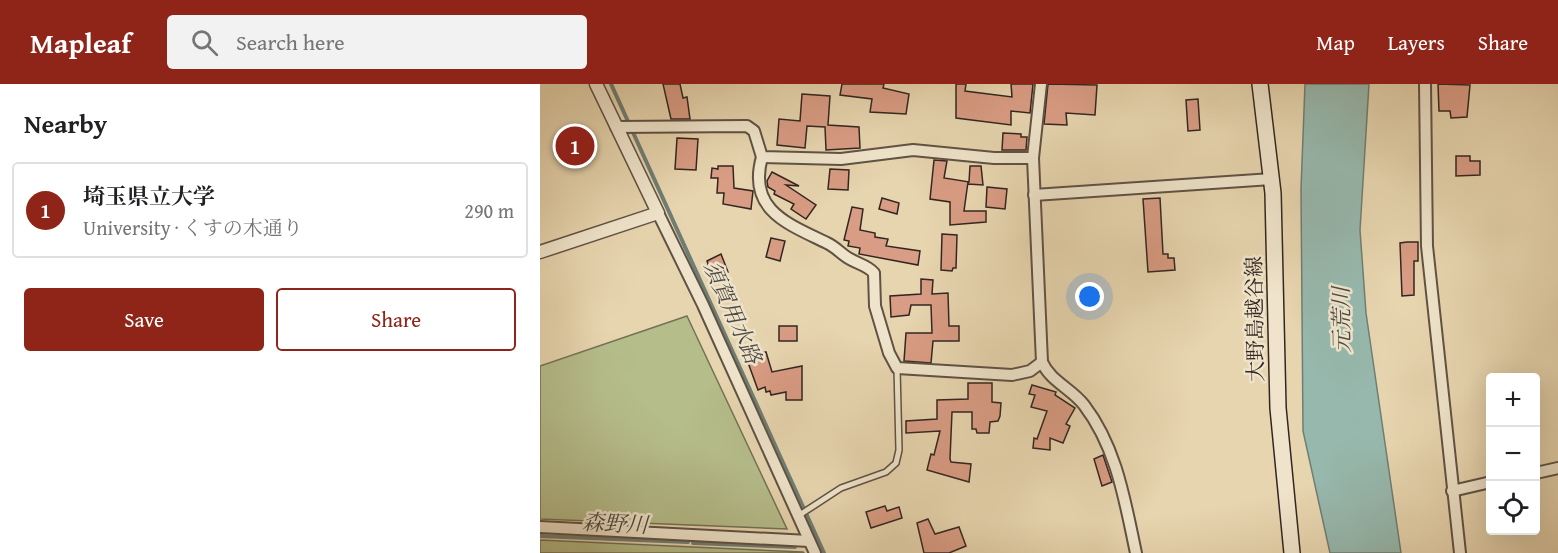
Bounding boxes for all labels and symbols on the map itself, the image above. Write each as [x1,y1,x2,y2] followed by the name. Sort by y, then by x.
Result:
[555,124,594,168] pin: 1
[696,255,771,371] water label: 須賀用水路
[1238,256,1271,382] street label: 大野島越谷線
[1075,282,1104,311] your location
[1324,285,1358,353] water label: 元荒川
[581,505,651,541] water label: 森野川

